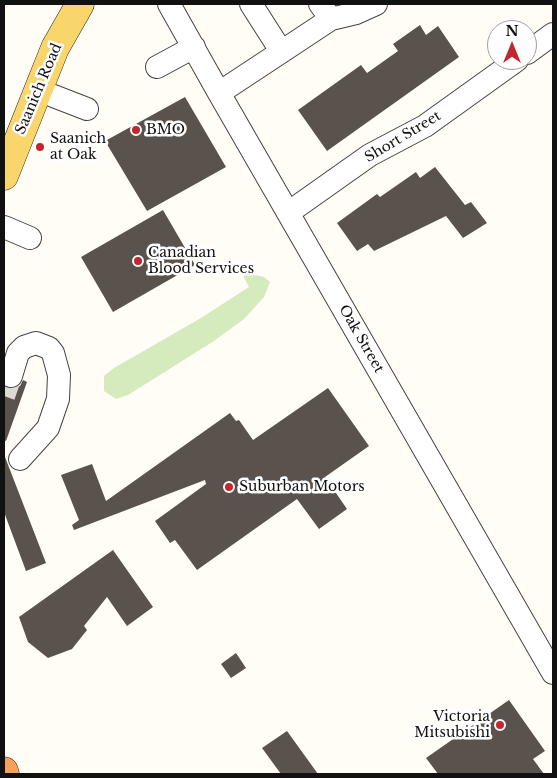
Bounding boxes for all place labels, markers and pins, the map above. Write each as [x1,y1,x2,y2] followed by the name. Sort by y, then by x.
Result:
[146,122,185,138] place label: BMO
[130,124,142,136] marker: BMO
[50,131,106,164] place label: Saanich at Oak
[34,141,46,153] marker: Saanich at Oak
[148,245,254,278] place label: Canadian Blood Services
[132,255,144,267] marker: Canadian Blood Services
[239,479,365,495] place label: Suburban Motors
[223,481,235,493] marker: Suburban Motors
[414,709,490,742] place label: Victoria Mitsubishi
[494,719,506,731] marker: Victoria Mitsubishi

